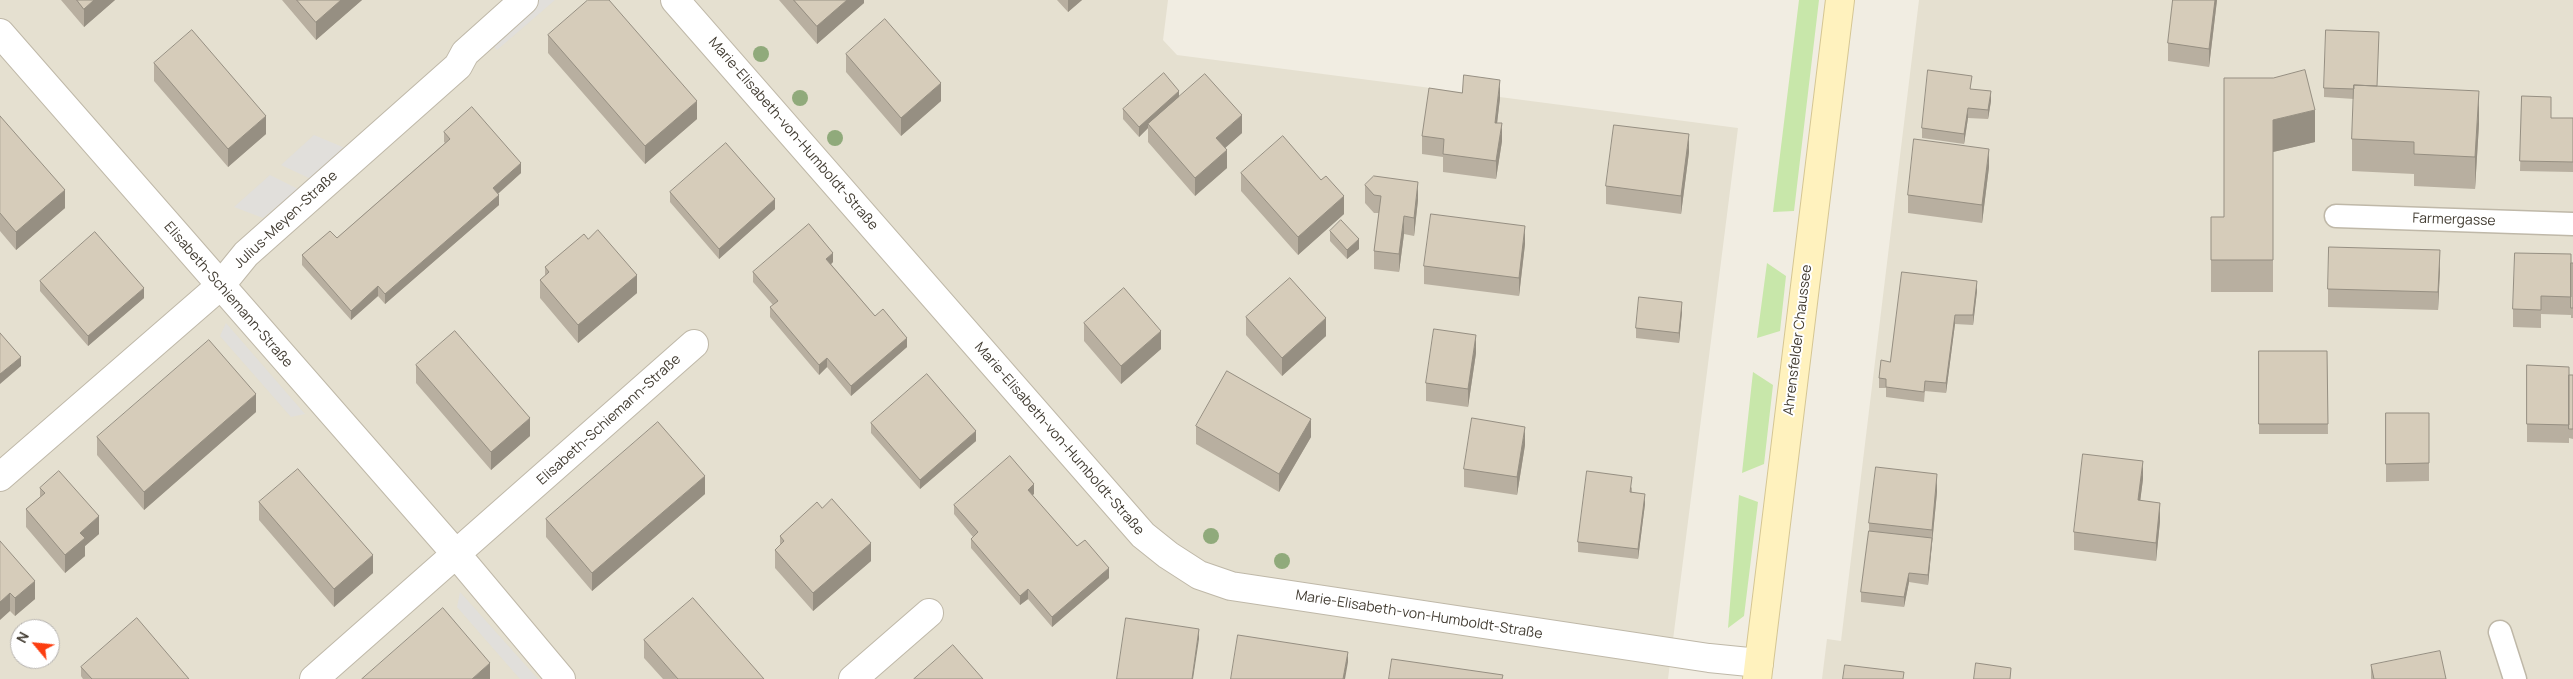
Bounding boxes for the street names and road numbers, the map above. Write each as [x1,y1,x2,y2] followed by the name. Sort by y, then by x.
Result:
[705,34,881,234] street label: Marie-Elisabeth-von-Humboldt-Straße
[231,168,341,272] street label: Julius-Meyen-Straße
[2412,210,2496,230] street label: Farmergasse
[160,219,296,371] street label: Elisabeth-Schiemann-Straße
[1780,264,1816,416] street label: Ahrensfelder Chaussee
[971,339,1147,539] street label: Marie-Elisabeth-von-Humboldt-Straße
[534,351,684,489] street label: Elisabeth-Schiemann-Straße
[1294,587,1544,643] street label: Marie-Elisabeth-von-Humboldt-Straße

